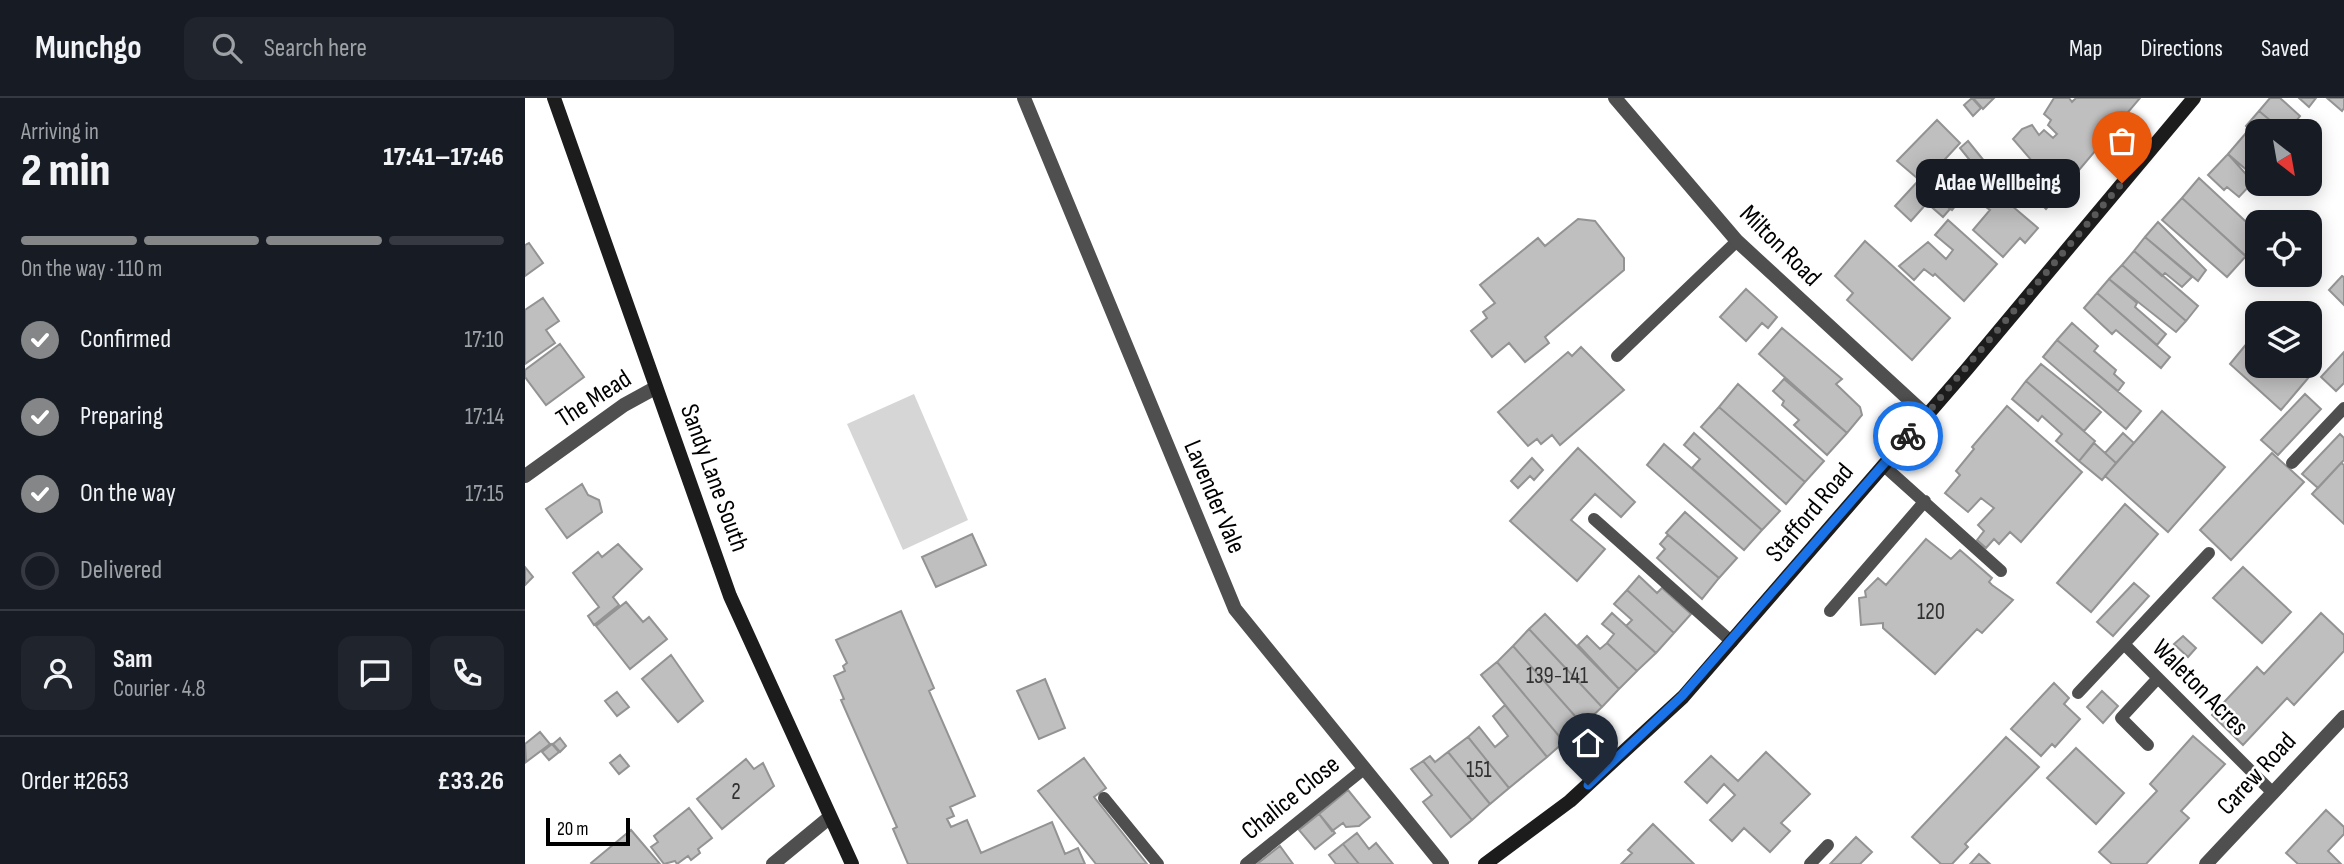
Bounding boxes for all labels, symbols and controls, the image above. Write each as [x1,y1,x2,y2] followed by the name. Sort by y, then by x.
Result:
[184,17,674,80] search box
[35,28,142,68] text: Munchgo
[208,29,246,67] icon: search
[264,33,367,64] text: Search here
[2069,34,2102,63] text: Map
[2140,34,2223,63] text: Directions
[2261,34,2309,63] text: Saved
[2092,111,2152,183] pin
[21,118,99,146] text: Arriving in
[2245,119,2322,196] north arrow
[2245,119,2322,378] map controls
[2103,122,2141,160] icon: bag
[383,142,504,173] text: 17:41–17:46
[21,144,110,199] text: 2 min
[1915,158,2080,208] callout: Adae Wellbeing
[1935,169,2061,197] text: Adae Wellbeing
[1733,199,1827,293] street label: Milton Road
[2245,210,2322,287] button: locate
[21,255,162,283] text: On the way · 110 m
[2245,301,2322,378] button: layers
[21,321,59,359] icon: check
[80,324,171,355] text: Confirmed
[464,326,504,354] text: 17:10
[551,363,637,435] street label: The Mead
[21,398,59,436] icon: check
[673,400,755,556] street label: Sandy Lane South
[80,401,163,432] text: Preparing
[1873,401,1943,471] courier
[465,403,504,431] text: 17:14
[1889,417,1927,455] icon: bike
[1176,436,1252,558] street label: Lavender Vale
[1760,457,1860,569] street label: Stafford Road
[21,475,59,513] icon: check
[80,478,176,509] text: On the way
[465,480,504,508] text: 17:15
[80,555,162,586] text: Delivered
[1917,598,1945,626] house number: 120
[2145,633,2255,743] street label: Waleton Acres
[21,636,95,710] button: person
[338,636,412,710] button: chat
[430,636,504,710] button: phone
[113,644,153,675] text: Sam
[1526,662,1588,690] house number: 139-141
[113,675,206,703] text: Courier · 4.8
[1558,713,1618,785] pin
[1569,724,1607,762] icon: home
[2211,726,2303,822] street label: Carew Road
[1236,749,1346,847] street label: Chalice Close
[1466,756,1492,784] house number: 151
[21,766,129,797] text: Order #2653
[437,766,504,797] text: £33.26
[731,778,741,806] house number: 2
[546,815,630,847] scale bar
[557,818,589,841] text: 20 m

